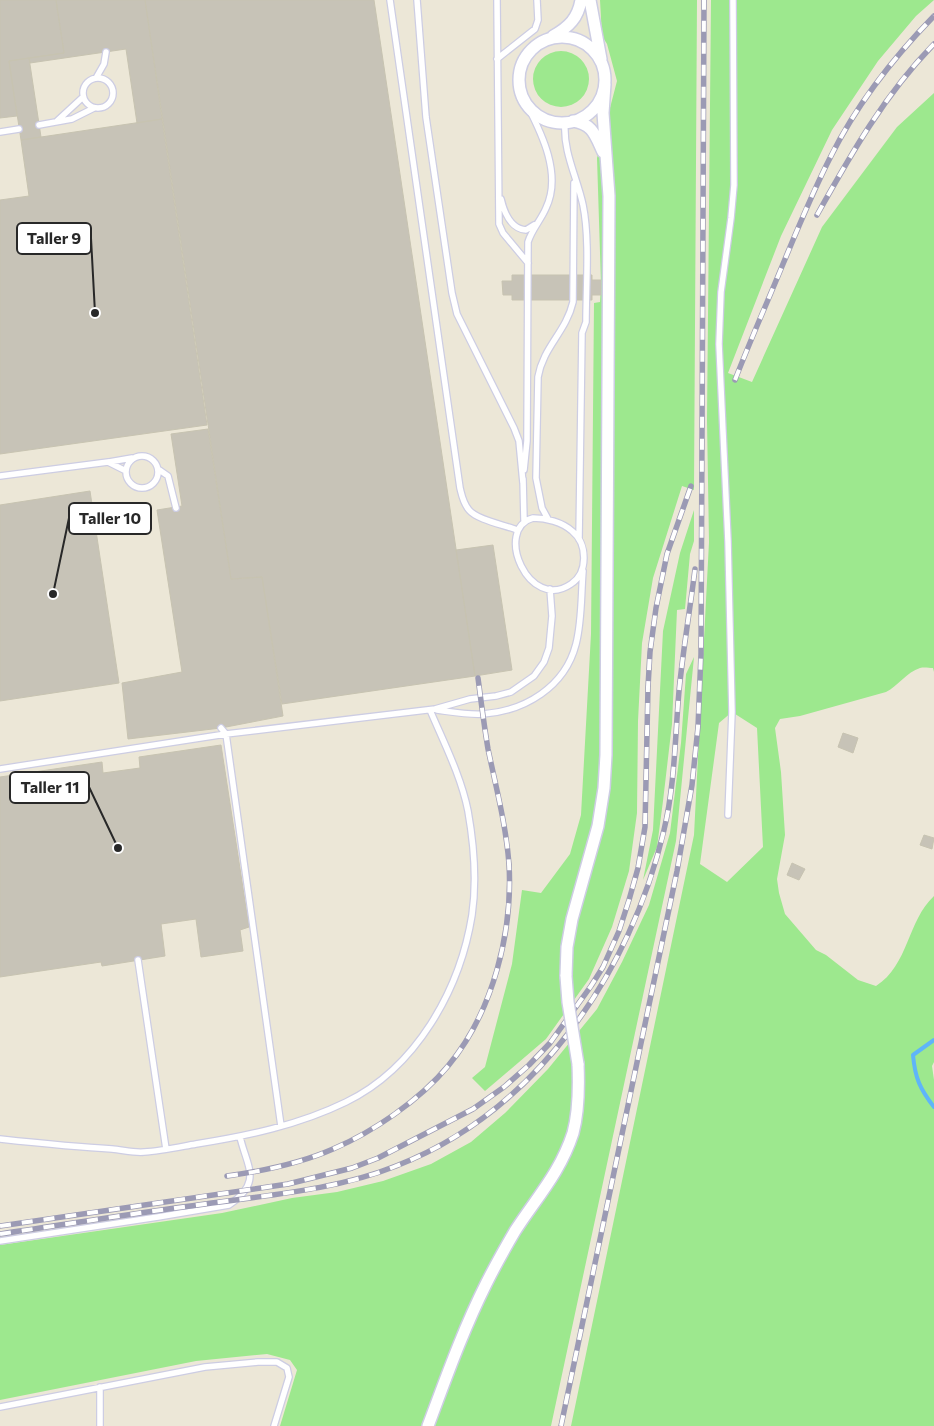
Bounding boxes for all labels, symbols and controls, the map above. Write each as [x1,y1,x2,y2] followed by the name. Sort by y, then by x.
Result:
[17,223,91,254] callout: Taller 9
[27,228,81,247] text: Taller 9
[69,503,151,534] callout: Taller 10
[79,508,141,527] text: Taller 10
[10,772,89,803] callout: Taller 11
[21,777,79,796] text: Taller 11

